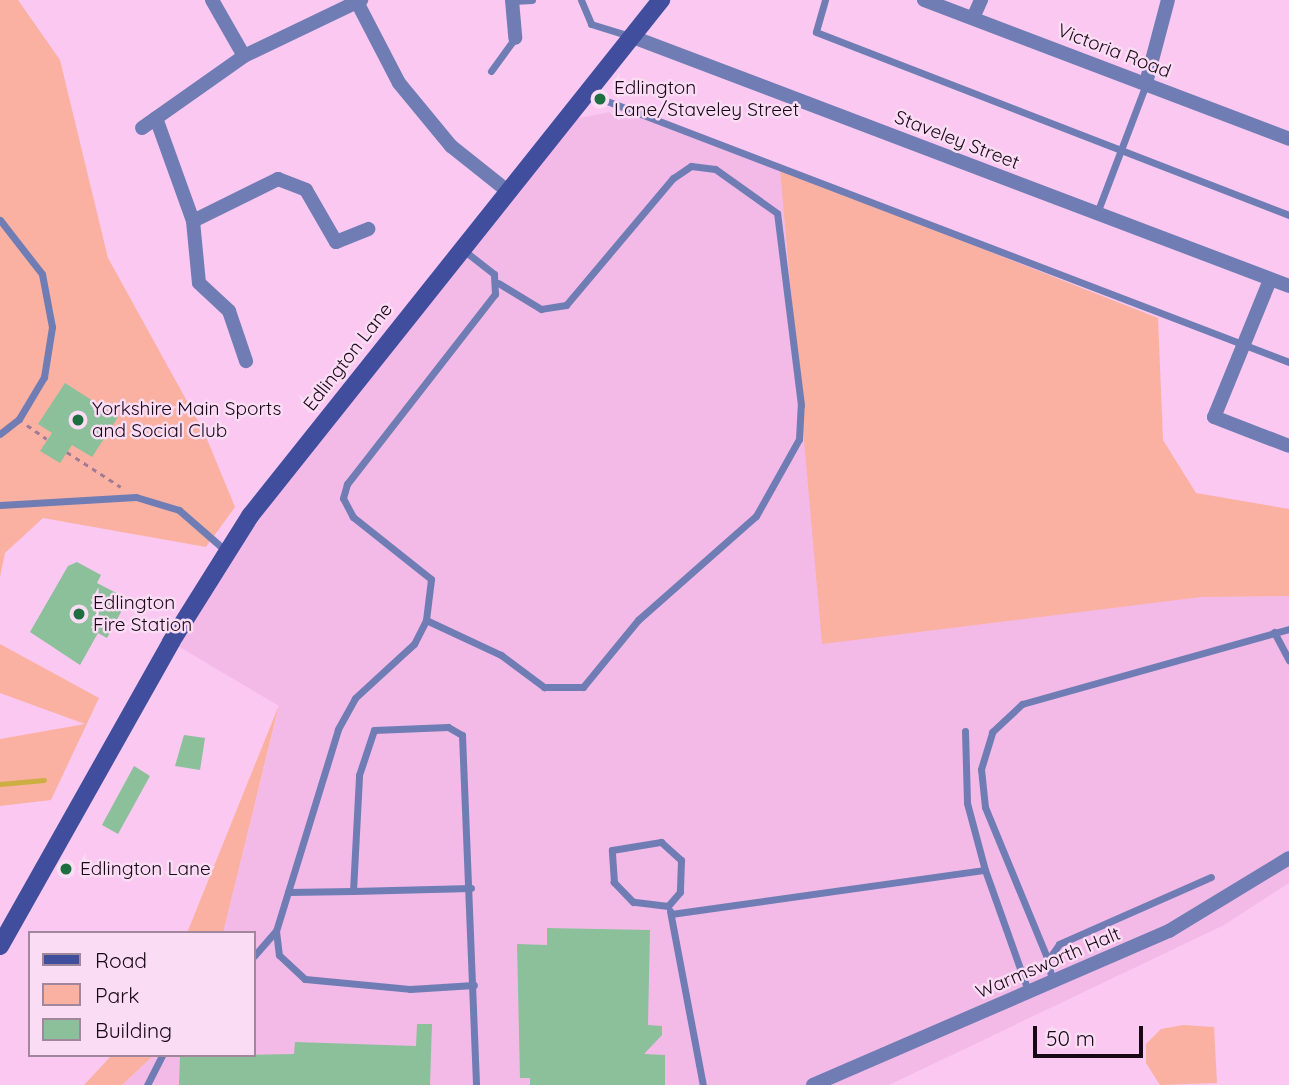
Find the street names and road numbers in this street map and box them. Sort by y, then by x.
street label: Victoria Road [1054,19,1174,83]
street label: Staveley Street [891,106,1023,174]
street label: Edlington Lane [299,298,397,416]
street label: Warmsworth Halt [972,922,1124,1004]

